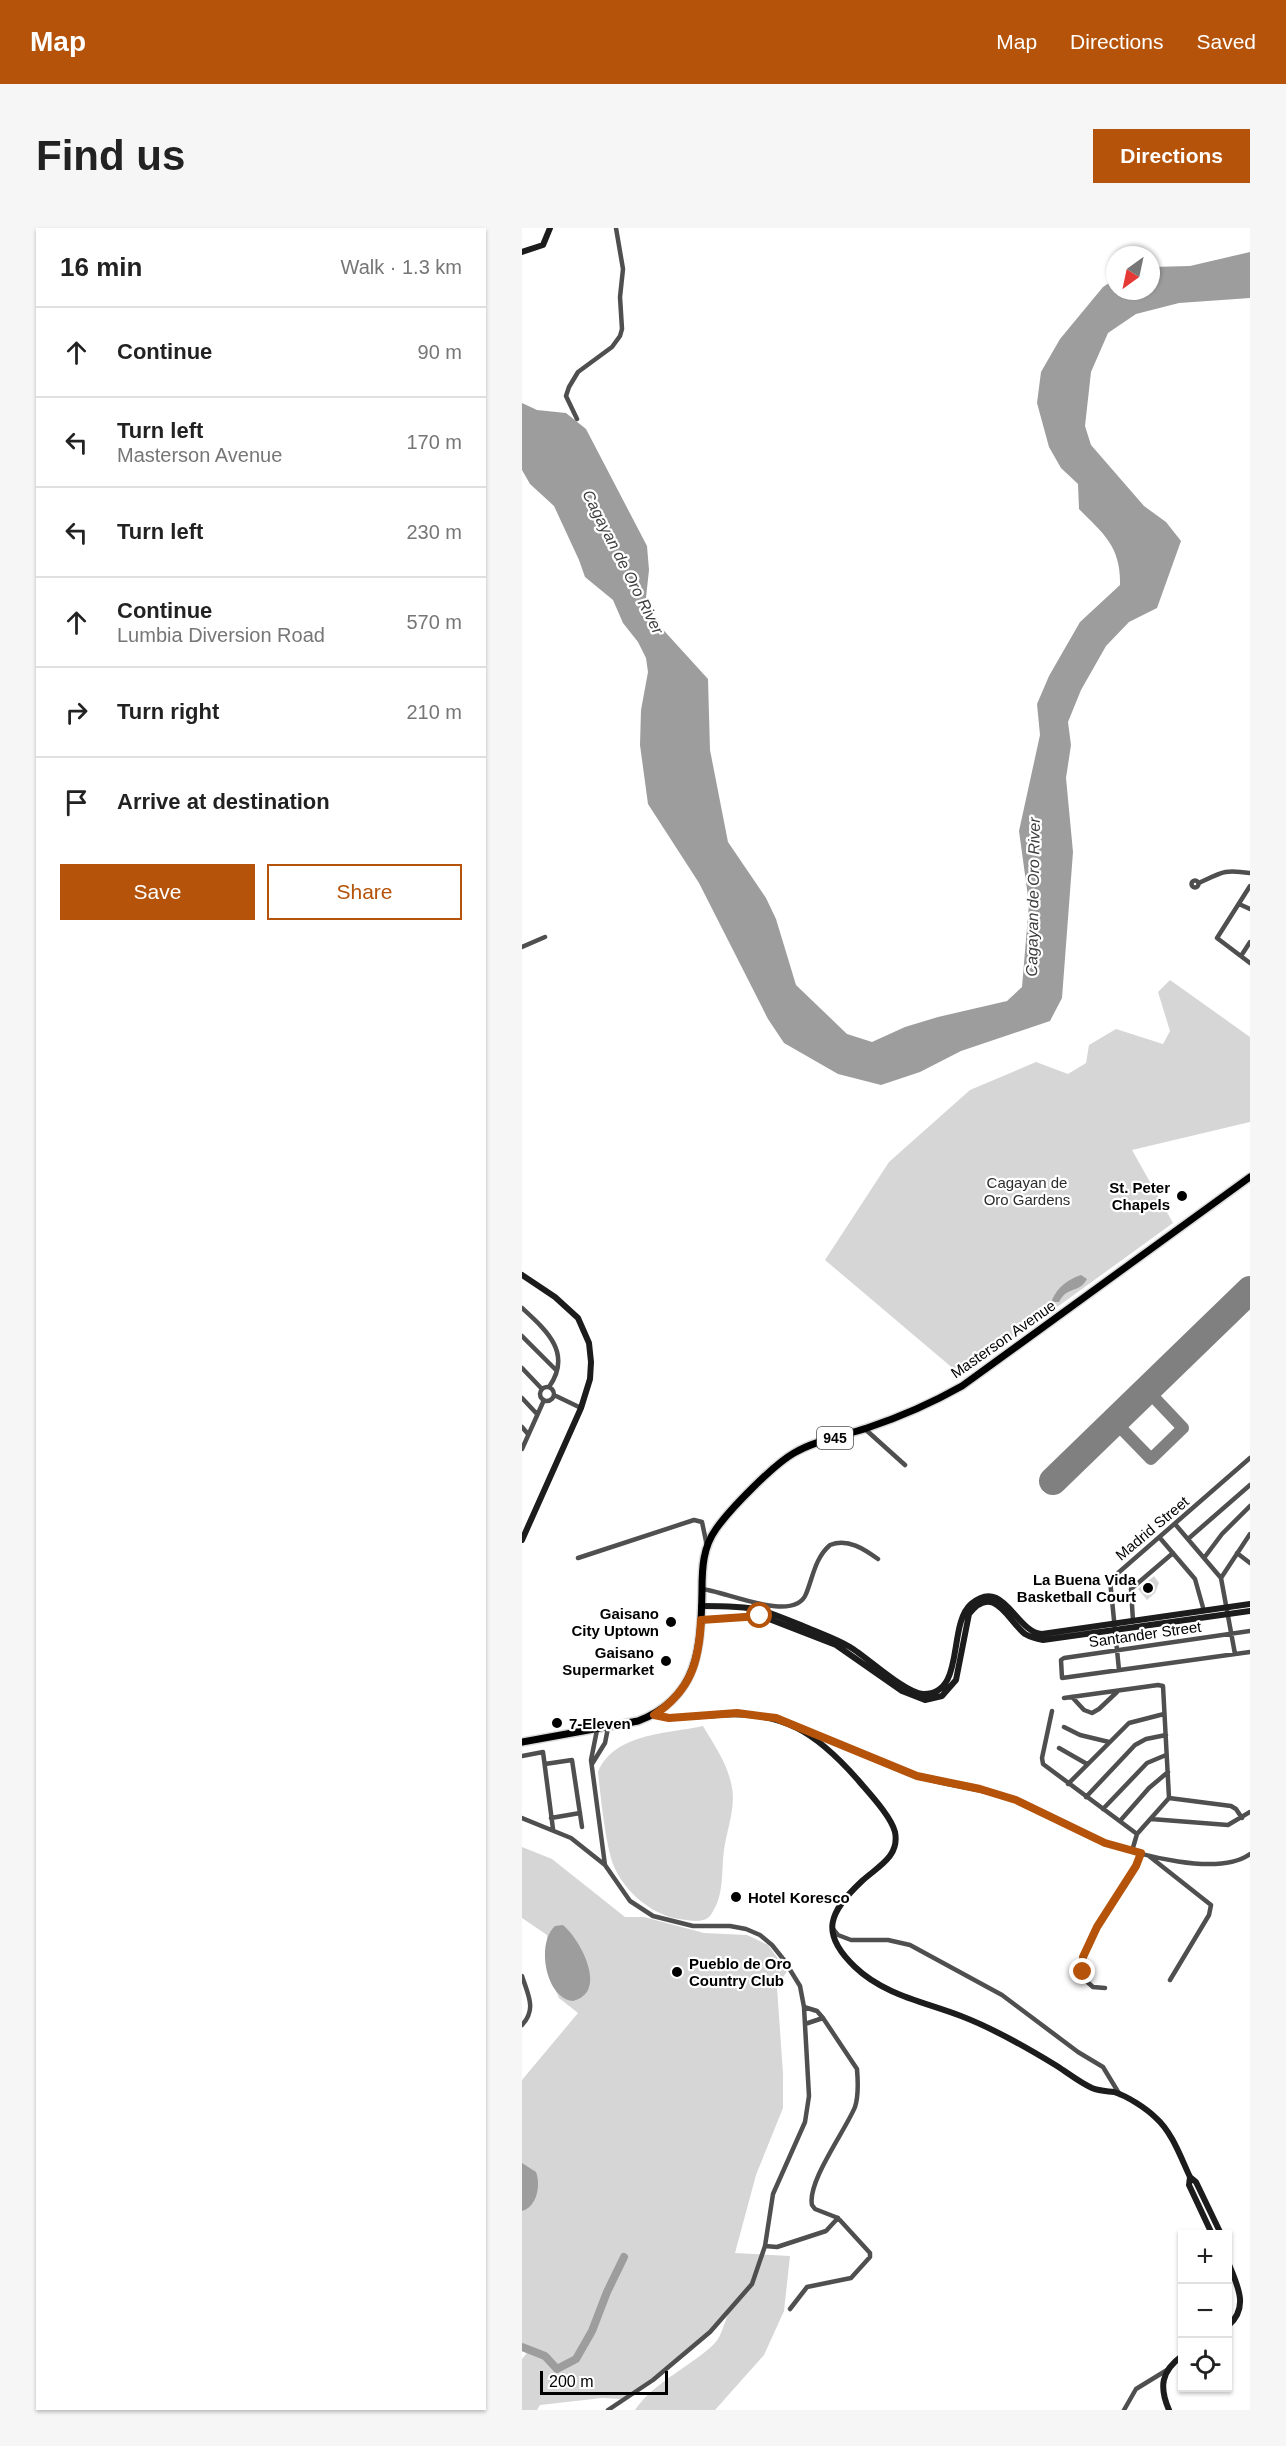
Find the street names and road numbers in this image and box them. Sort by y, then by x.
street label: Masterson Avenue [947,1296,1059,1382]
road number: 945 [817,1427,853,1449]
street label: Madrid Street [1112,1492,1193,1563]
street label: Santander Street [1088,1618,1203,1650]

